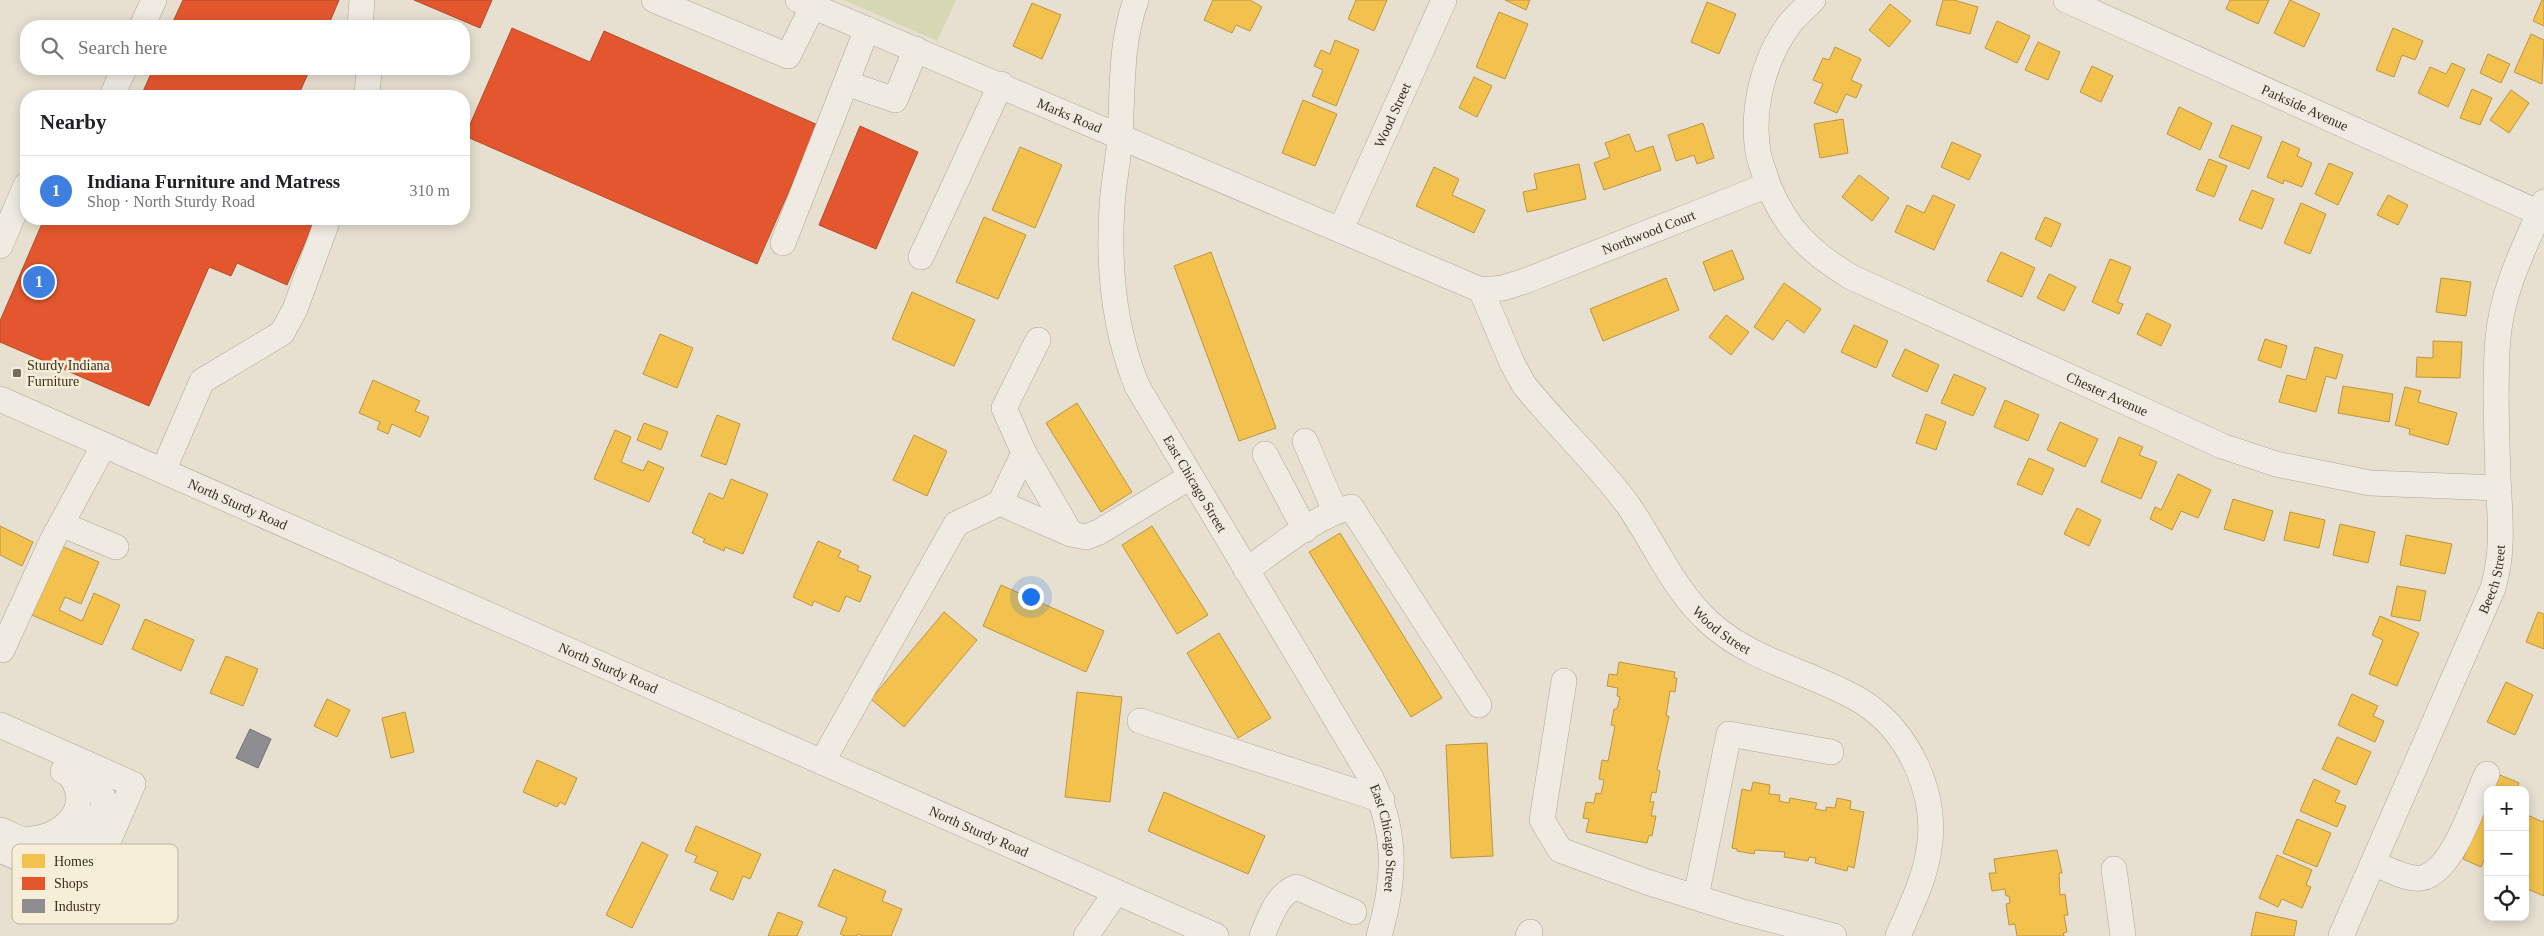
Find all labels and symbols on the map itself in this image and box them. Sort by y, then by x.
street label: Wood Street [1372,80,1414,150]
street label: Parkside Avenue [2259,82,2350,134]
street label: Marks Road [1035,95,1104,136]
street label: Northwood Court [1600,207,1698,258]
pin: 1 [23,263,55,301]
place label: Sturdy Indiana Furniture [27,358,111,389]
marker: Sturdy Indiana Furniture [11,367,23,379]
street label: Chester Avenue [2064,369,2150,419]
street label: East Chicago Street [1160,433,1230,535]
street label: North Sturdy Road [186,476,289,533]
street label: Beech Street [2476,544,2508,616]
your location [1018,584,1044,610]
street label: Wood Street [1689,603,1753,657]
street label: North Sturdy Road [556,640,660,696]
street label: East Chicago Street [1367,782,1398,893]
street label: North Sturdy Road [927,803,1030,860]
legend [12,844,178,924]
text: Homes [54,854,94,869]
text: Shops [54,876,88,891]
text: Industry [54,899,101,914]

